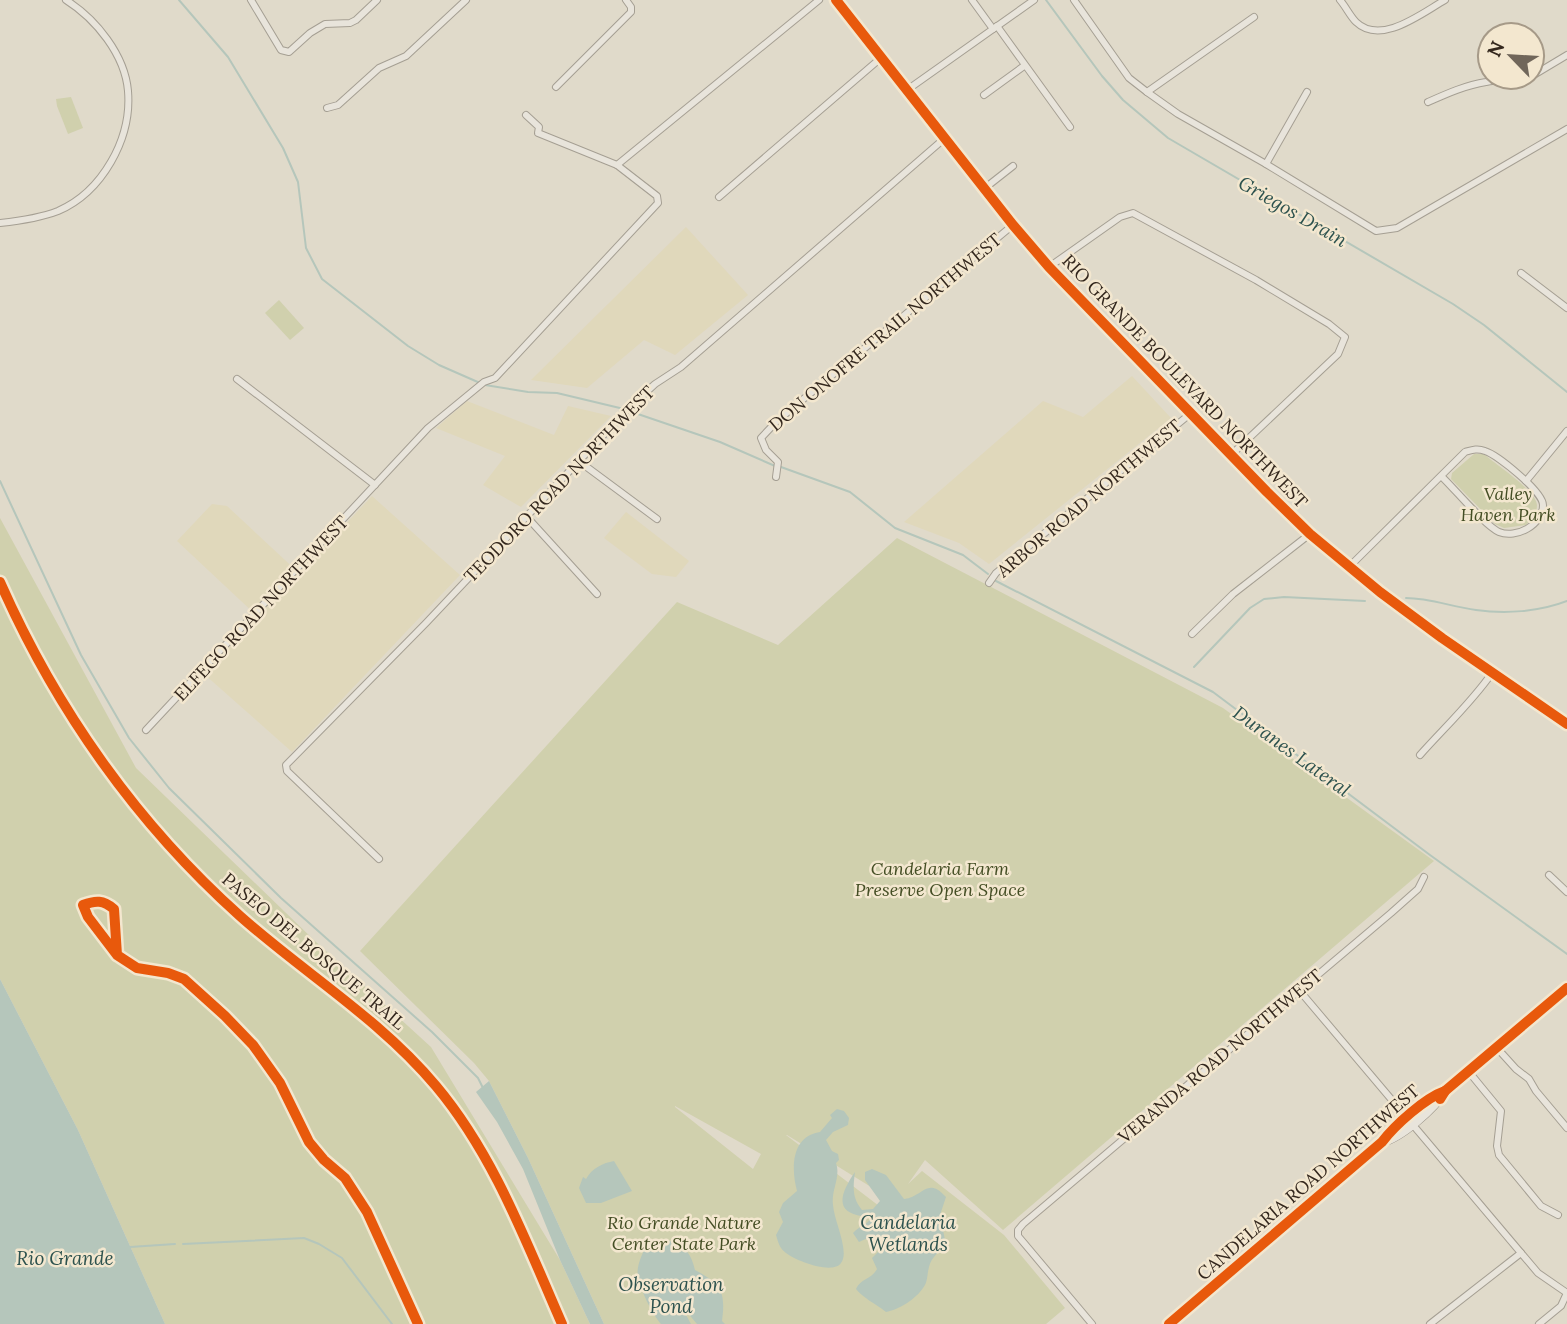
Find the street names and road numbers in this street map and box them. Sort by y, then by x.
street label: DON ONOFRE TRAIL NORTHWEST [764,228,1006,436]
street label: RIO GRANDE BOULEVARD NORTHWEST [1057,249,1313,513]
street label: TEODORO ROAD NORTHWEST [459,380,660,587]
street label: ARBOR ROAD NORTHWEST [991,414,1186,583]
street label: ELFEGO ROAD NORTHWEST [169,510,353,706]
street label: PASEO DEL BOSQUE TRAIL [218,868,411,1035]
street label: VERANDA ROAD NORTHWEST [1112,963,1327,1149]
street label: CANDELARIA ROAD NORTHWEST [1192,1079,1424,1285]

